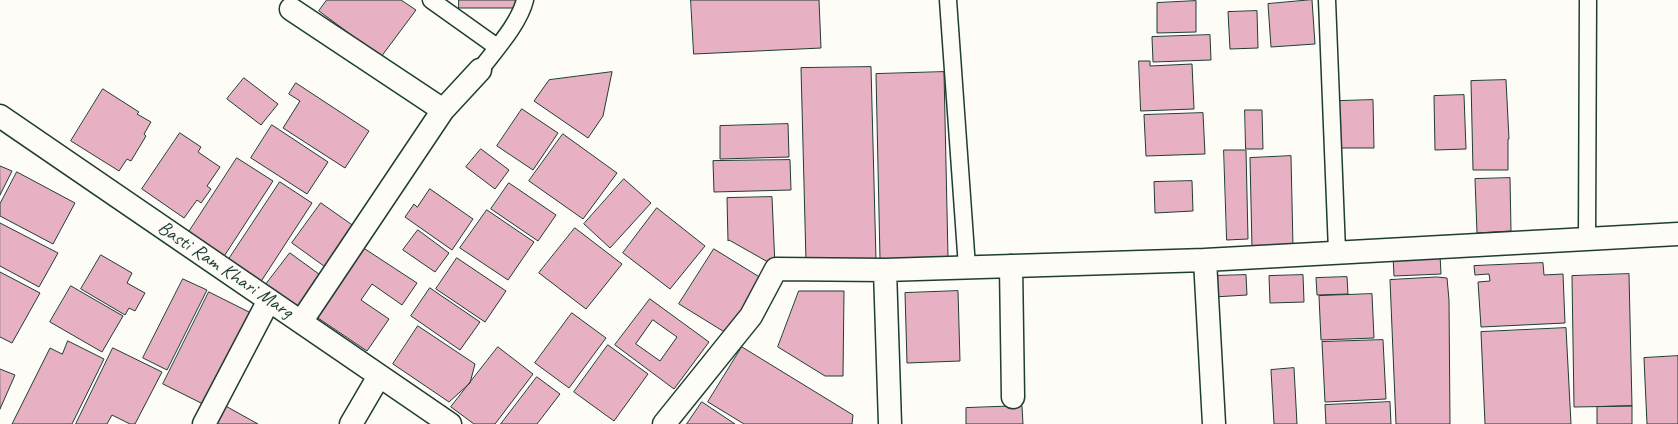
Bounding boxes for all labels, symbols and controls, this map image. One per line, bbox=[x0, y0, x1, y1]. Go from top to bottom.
street label: Basti Ram Khari Marg bbox=[153, 216, 297, 324]

